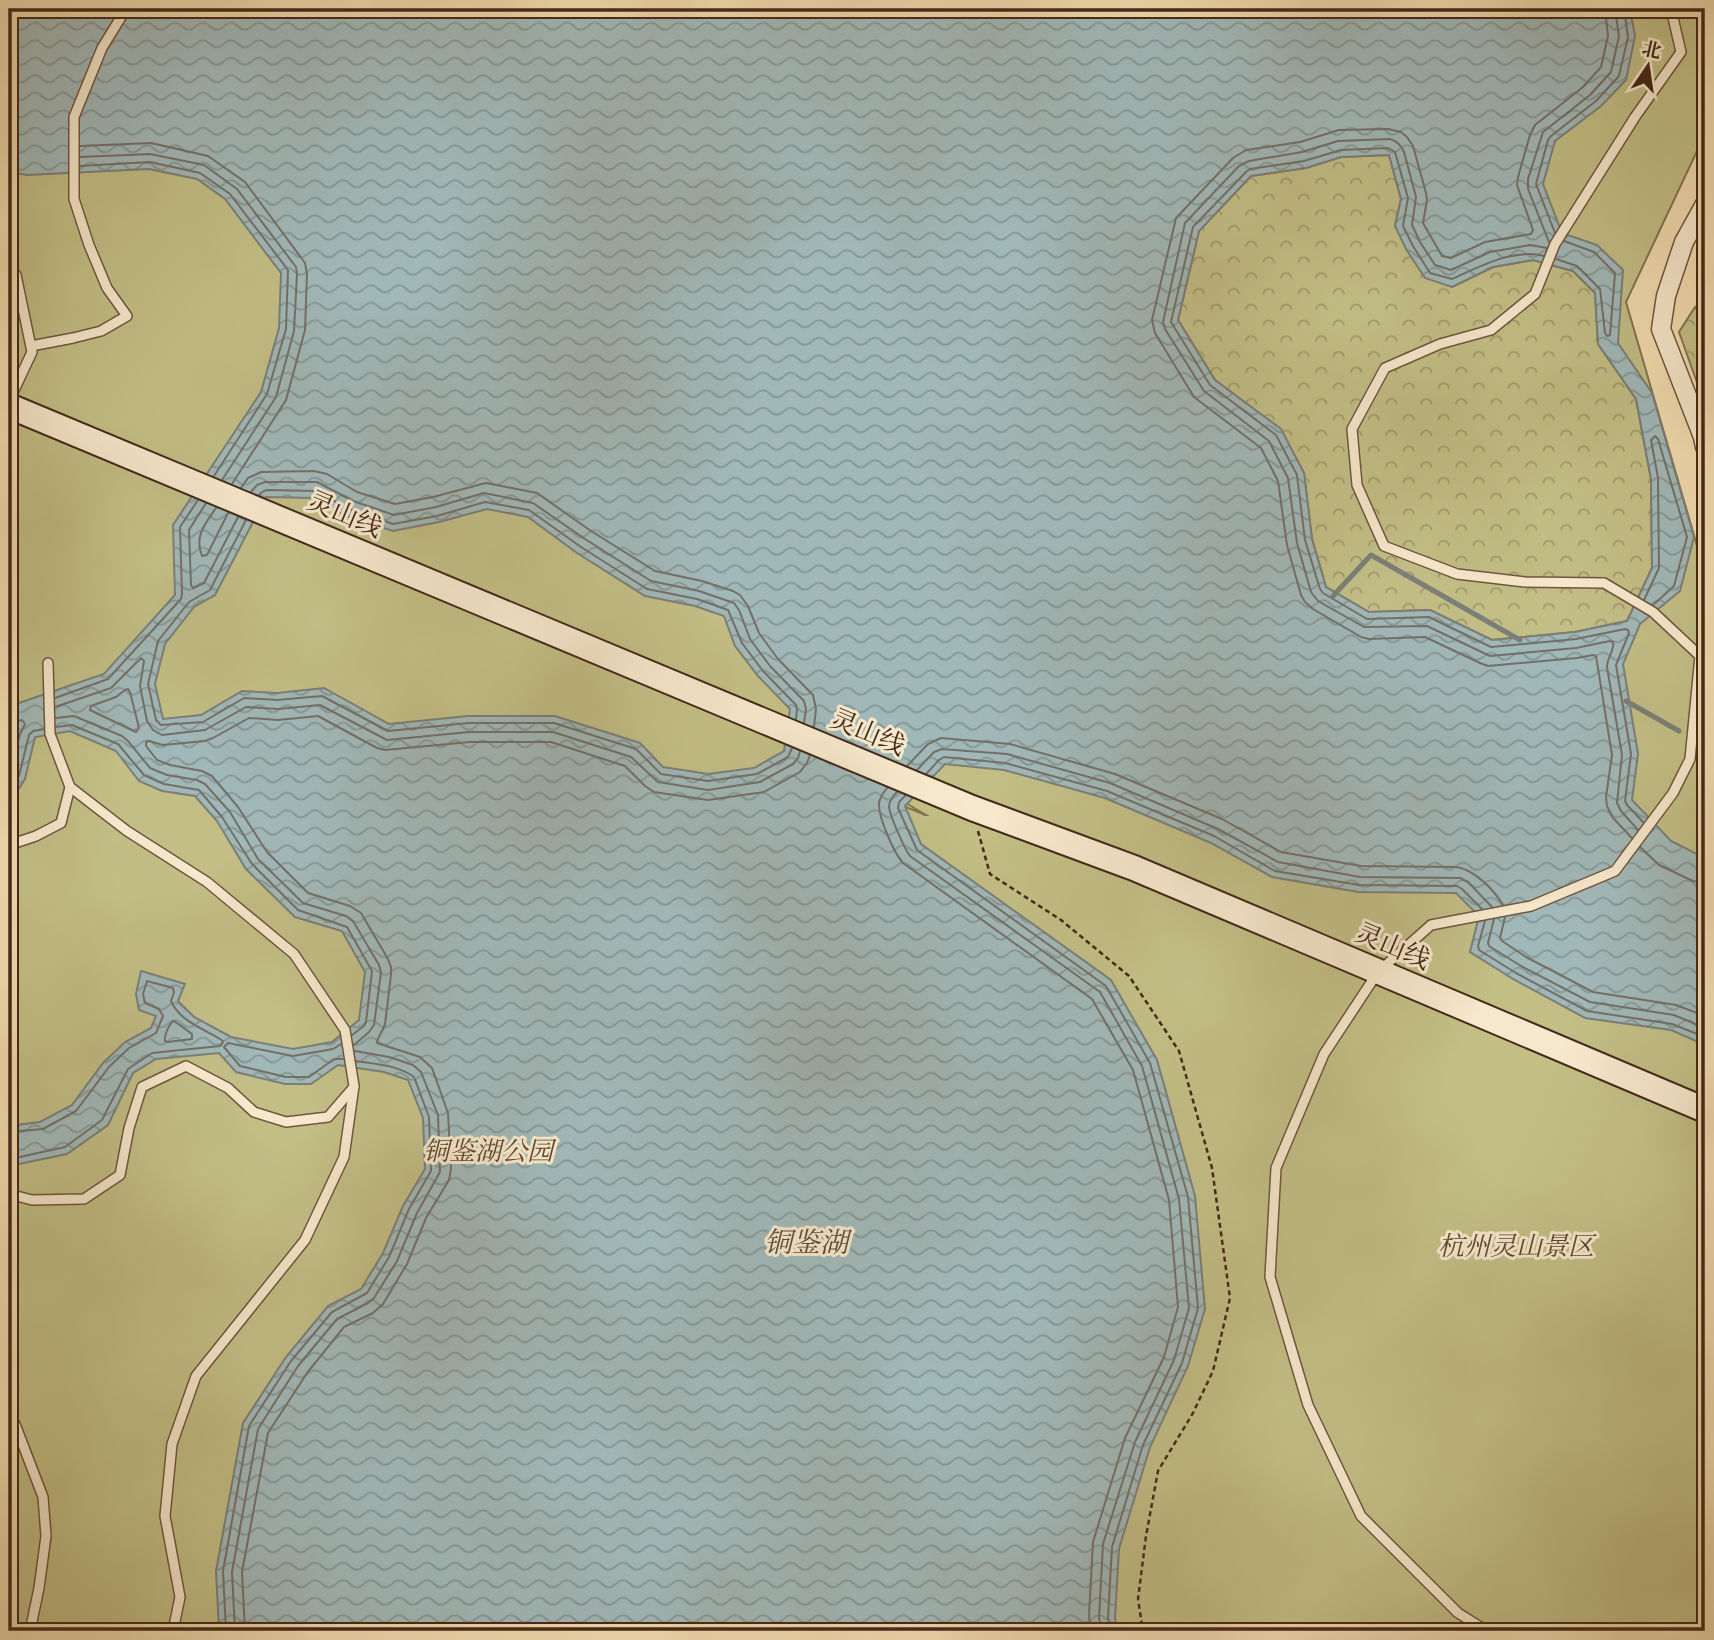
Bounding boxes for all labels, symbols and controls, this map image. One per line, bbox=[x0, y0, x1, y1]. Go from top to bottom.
north arrow bbox=[1612, 32, 1682, 102]
text: 北 bbox=[1640, 38, 1663, 63]
street label: 灵山线 bbox=[303, 485, 387, 544]
street label: 灵山线 bbox=[826, 703, 910, 762]
street label: 灵山线 bbox=[1351, 917, 1435, 976]
park label: 铜鉴湖公园 bbox=[423, 1136, 557, 1167]
water label: 铜鉴湖 bbox=[764, 1226, 853, 1259]
park label: 杭州灵山景区 bbox=[1438, 1231, 1597, 1262]

